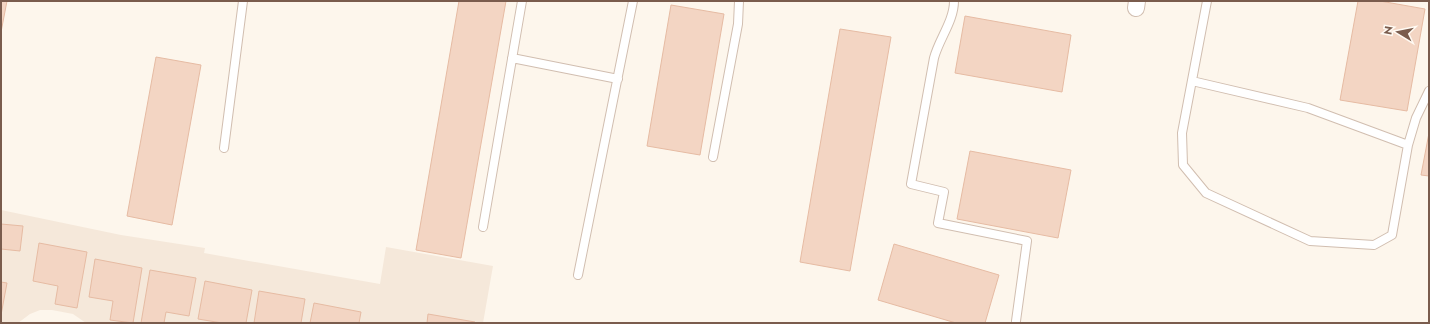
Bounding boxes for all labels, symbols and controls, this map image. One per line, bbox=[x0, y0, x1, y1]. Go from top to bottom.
north arrow bbox=[1378, 12, 1418, 52]
text: N bbox=[1380, 25, 1397, 36]

